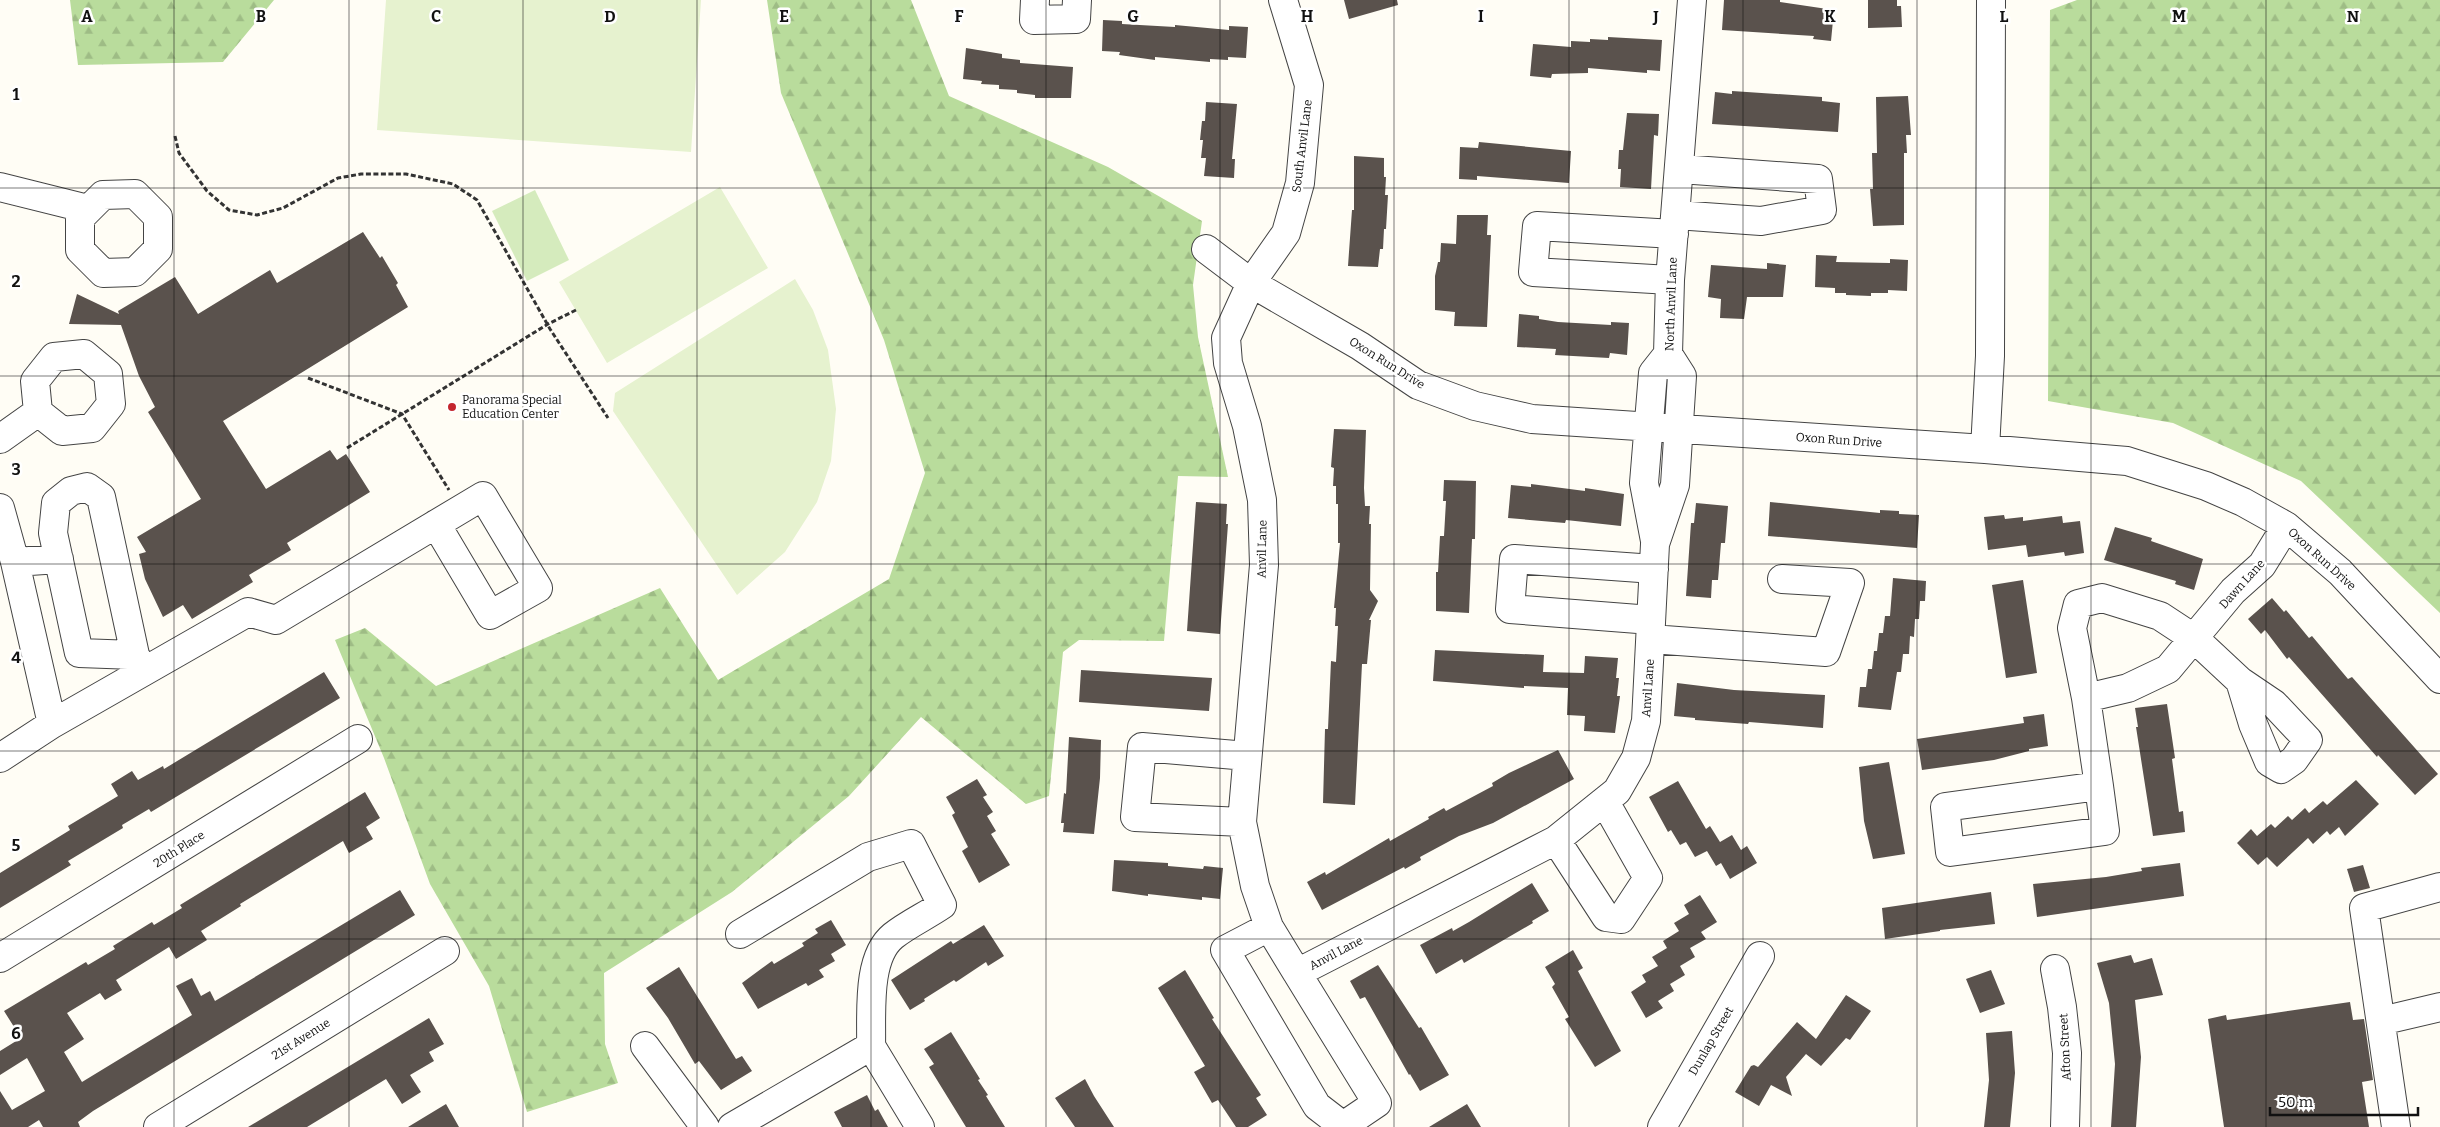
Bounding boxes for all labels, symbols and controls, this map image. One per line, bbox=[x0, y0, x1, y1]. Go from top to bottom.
text: A bbox=[81, 7, 93, 26]
text: B bbox=[256, 7, 266, 26]
text: C bbox=[431, 7, 441, 26]
text: D bbox=[604, 7, 616, 26]
text: E bbox=[779, 7, 789, 26]
text: F bbox=[955, 7, 964, 26]
text: G bbox=[1127, 7, 1139, 26]
text: H bbox=[1301, 7, 1314, 26]
text: I bbox=[1478, 7, 1484, 26]
text: J bbox=[1652, 7, 1659, 26]
text: K bbox=[1824, 7, 1836, 26]
text: L bbox=[2000, 7, 2009, 26]
text: M bbox=[2172, 7, 2186, 26]
text: N bbox=[2347, 7, 2359, 26]
text: 1 bbox=[13, 85, 20, 104]
street label: South Anvil Lane bbox=[1289, 99, 1315, 193]
street label: North Anvil Lane bbox=[1662, 257, 1680, 351]
text: 2 bbox=[11, 272, 21, 291]
street label: Oxon Run Drive bbox=[1347, 334, 1427, 392]
place label: Panorama Special Education Center bbox=[462, 393, 562, 421]
marker: Panorama Special Education Center bbox=[446, 401, 458, 413]
street label: Oxon Run Drive bbox=[1795, 430, 1883, 450]
text: 3 bbox=[11, 460, 21, 479]
street label: Anvil Lane bbox=[1254, 520, 1270, 578]
street label: Oxon Run Drive bbox=[2285, 525, 2359, 593]
street label: Dawn Lane bbox=[2216, 557, 2268, 611]
text: 4 bbox=[11, 648, 21, 667]
street label: Anvil Lane bbox=[1639, 658, 1657, 718]
street label: 20th Place bbox=[151, 828, 207, 870]
text: 5 bbox=[12, 836, 21, 855]
street label: Anvil Lane bbox=[1307, 933, 1365, 973]
street label: Dunlap Street bbox=[1686, 1004, 1737, 1078]
street label: Afton Street bbox=[2056, 1012, 2074, 1081]
street label: 21st Avenue bbox=[269, 1016, 333, 1062]
text: 6 bbox=[11, 1024, 21, 1043]
scale bar bbox=[2270, 1084, 2418, 1116]
text: 50 m bbox=[2278, 1093, 2314, 1111]

